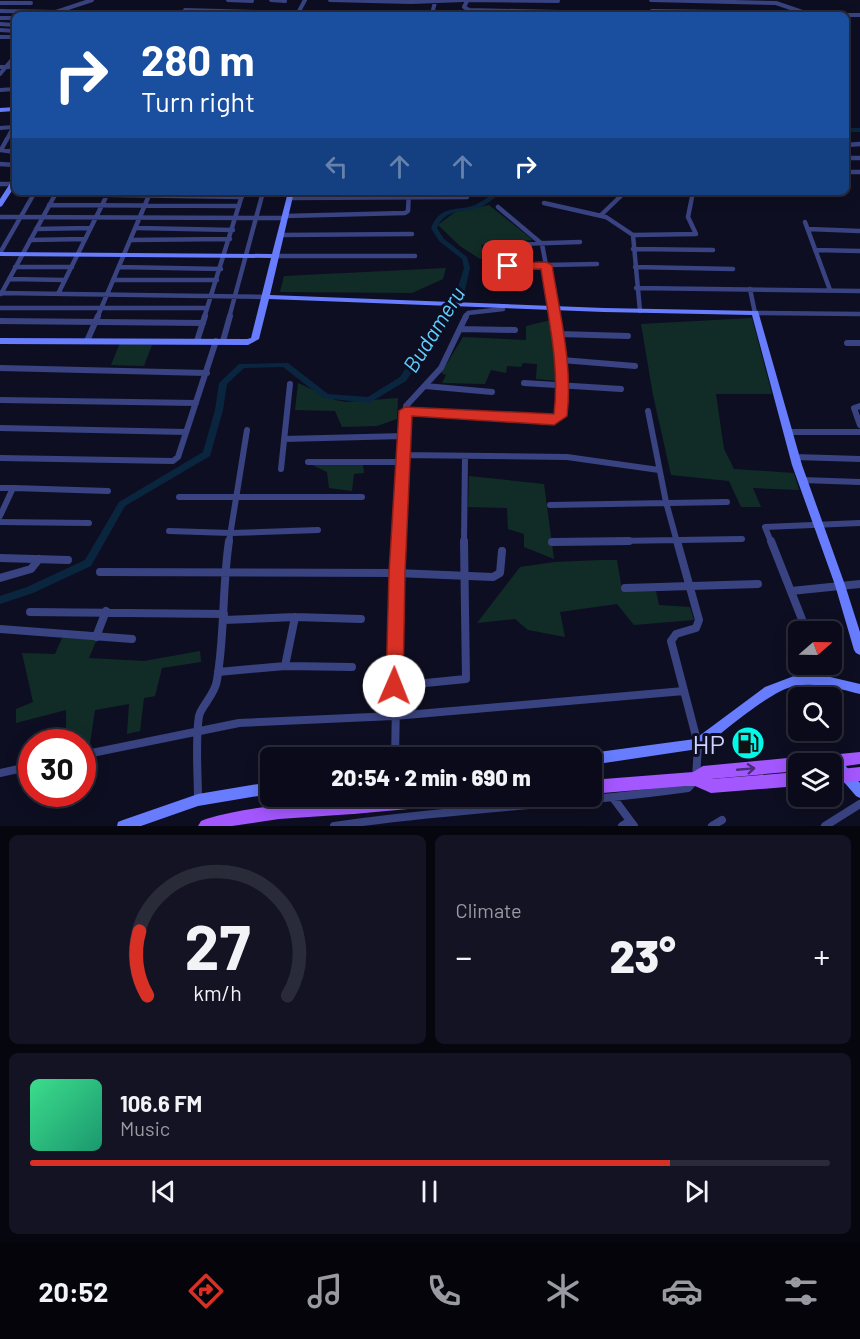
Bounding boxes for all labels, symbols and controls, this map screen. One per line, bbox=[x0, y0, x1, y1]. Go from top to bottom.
text: 280 m bbox=[141, 34, 255, 84]
icon: right bbox=[42, 36, 120, 114]
text: Turn right bbox=[141, 85, 255, 117]
icon: left bbox=[320, 150, 353, 183]
icon: ahead bbox=[383, 150, 416, 183]
icon: ahead bbox=[446, 150, 479, 183]
icon: right bbox=[509, 150, 542, 183]
pin bbox=[482, 240, 533, 291]
icon: arrive bbox=[491, 249, 524, 282]
water label: Budameru bbox=[397, 281, 469, 377]
north arrow bbox=[788, 621, 842, 675]
map controls bbox=[788, 621, 842, 807]
position arrow bbox=[362, 654, 426, 718]
button: search bbox=[788, 687, 842, 741]
fuel station icon: HP bbox=[730, 725, 766, 761]
place label: HP bbox=[693, 728, 725, 759]
speed limit sign: 30 bbox=[18, 729, 96, 807]
button: layers bbox=[788, 753, 842, 807]
one-way arrow bbox=[735, 763, 755, 774]
text: 20:54 · 2 min · 690 m bbox=[331, 764, 531, 790]
text: Climate bbox=[456, 898, 522, 922]
text: 27 bbox=[184, 908, 250, 982]
text: 23° bbox=[610, 928, 676, 982]
text: − bbox=[456, 936, 472, 976]
text: + bbox=[813, 936, 830, 976]
text: km/h bbox=[193, 981, 242, 1006]
text: 106.6 FM bbox=[120, 1090, 202, 1116]
text: Music bbox=[120, 1116, 170, 1140]
icon: previous bbox=[147, 1175, 180, 1208]
icon: pause bbox=[413, 1175, 446, 1208]
icon: next bbox=[680, 1175, 713, 1208]
icon: directions bbox=[185, 1270, 227, 1312]
icon: music bbox=[304, 1270, 346, 1312]
icon: phone bbox=[423, 1270, 465, 1312]
icon: climate bbox=[542, 1270, 584, 1312]
icon: car bbox=[661, 1270, 703, 1312]
icon: filters bbox=[780, 1270, 822, 1312]
text: 20:52 bbox=[38, 1275, 108, 1307]

